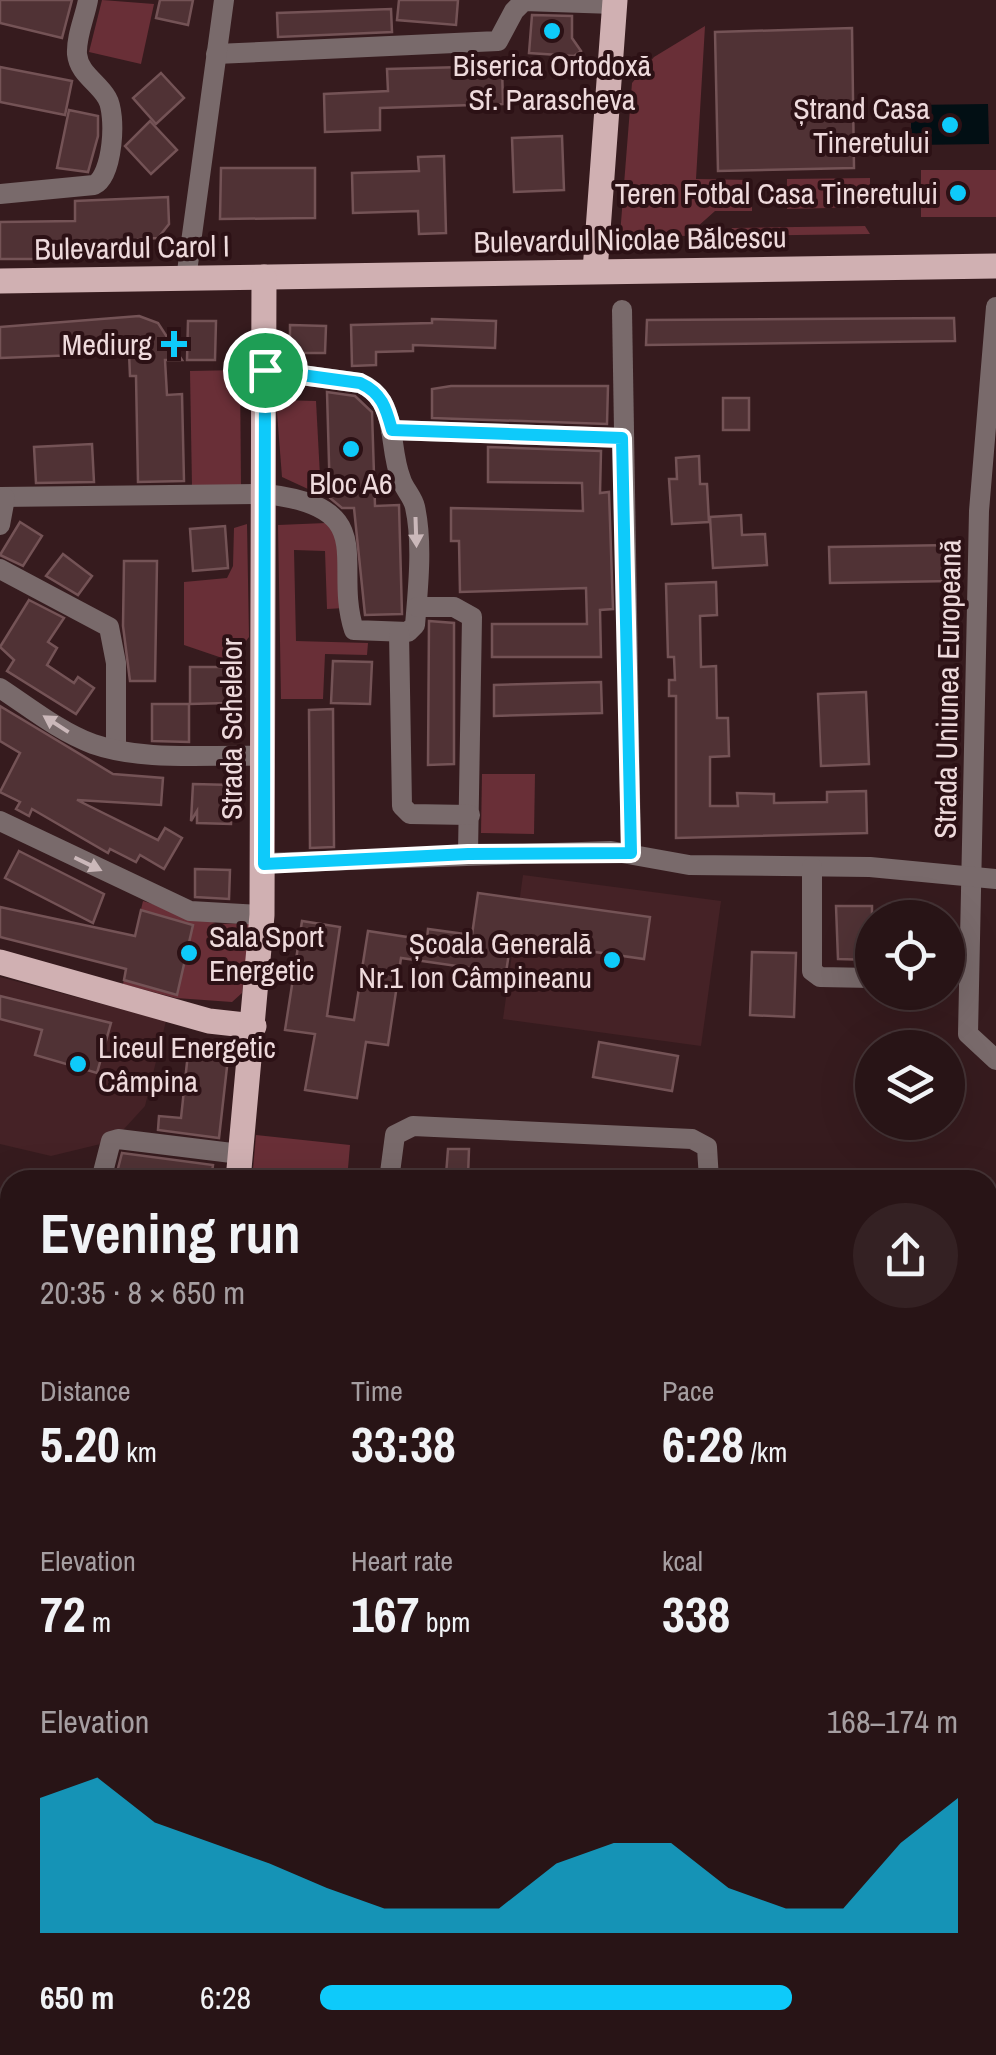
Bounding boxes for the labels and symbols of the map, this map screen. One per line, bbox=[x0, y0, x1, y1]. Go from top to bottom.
marker: Biserica Ortodoxă Sf. Parascheva bbox=[541, 20, 563, 42]
place label: Biserica Ortodoxă Sf. Parascheva bbox=[453, 45, 651, 119]
place label: Ștrand Casa Tineretului bbox=[793, 88, 930, 162]
marker: Ștrand Casa Tineretului bbox=[939, 114, 961, 136]
place label: Teren Fotbal Casa Tineretului bbox=[615, 173, 938, 213]
marker: Teren Fotbal Casa Tineretului bbox=[947, 182, 969, 204]
street label: Bulevardul Nicolae Bălcescu bbox=[473, 216, 787, 262]
street label: Bulevardul Carol I bbox=[34, 225, 230, 269]
place label: Mediurg bbox=[62, 324, 152, 364]
pin bbox=[223, 328, 308, 413]
marker: Mediurg bbox=[161, 331, 187, 357]
marker: Bloc A6 bbox=[340, 438, 362, 460]
place label: Bloc A6 bbox=[309, 463, 393, 503]
one-way arrow bbox=[409, 517, 425, 549]
street label: Strada Uniunea Europeană bbox=[924, 539, 970, 839]
street label: Strada Schelelor bbox=[211, 637, 251, 820]
one-way arrow bbox=[42, 715, 69, 733]
one-way arrow bbox=[73, 855, 102, 872]
place label: Sala Sport Energetic bbox=[209, 916, 324, 990]
place label: Școala Generală Nr.1 Ion Câmpineanu bbox=[358, 923, 592, 997]
marker: Sala Sport Energetic bbox=[178, 942, 200, 964]
marker: Școala Generală Nr.1 Ion Câmpineanu bbox=[601, 949, 623, 971]
place label: Liceul Energetic Câmpina bbox=[98, 1027, 276, 1101]
marker: Liceul Energetic Câmpina bbox=[67, 1053, 89, 1075]

